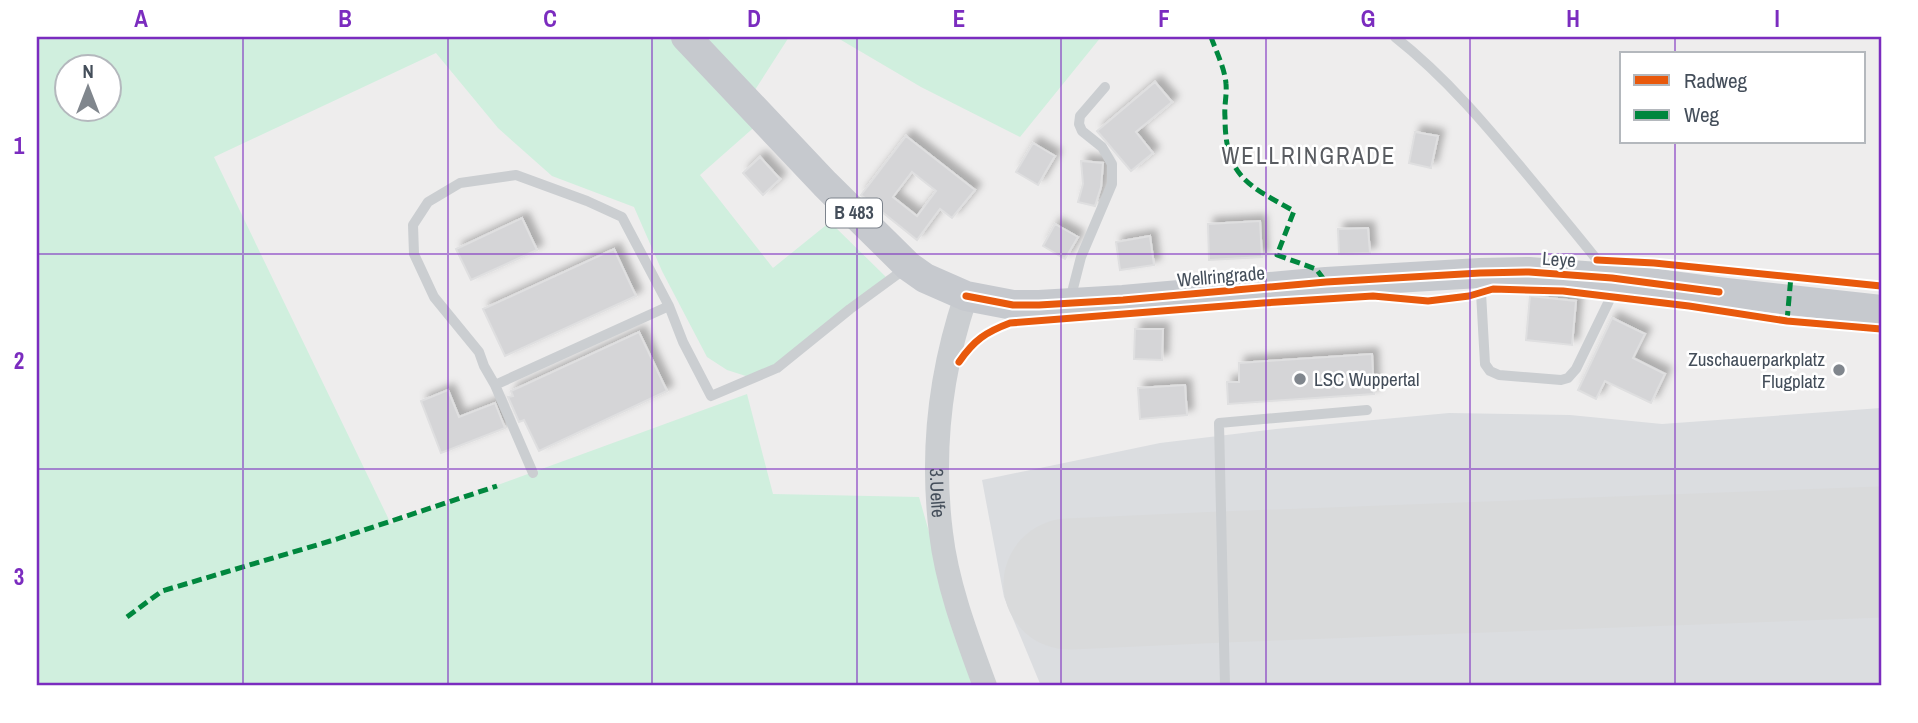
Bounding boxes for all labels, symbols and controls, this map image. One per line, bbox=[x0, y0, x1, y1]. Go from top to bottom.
text: A bbox=[134, 3, 148, 34]
text: B bbox=[338, 3, 352, 34]
text: C bbox=[543, 3, 557, 34]
text: D bbox=[747, 3, 761, 34]
text: E bbox=[953, 3, 965, 34]
text: F bbox=[1158, 3, 1170, 34]
text: G bbox=[1361, 3, 1375, 34]
text: H bbox=[1566, 3, 1580, 34]
text: I bbox=[1774, 3, 1780, 34]
north arrow bbox=[52, 52, 122, 122]
legend bbox=[1620, 52, 1866, 144]
text: N bbox=[82, 58, 94, 84]
text: Radweg bbox=[1684, 66, 1748, 95]
text: Weg bbox=[1684, 100, 1720, 129]
text: 1 bbox=[14, 130, 25, 161]
district label: WELLRINGRADE bbox=[1222, 140, 1396, 171]
road number: B 483 bbox=[826, 198, 882, 228]
street label: Leye bbox=[1541, 245, 1577, 273]
street label: Wellringrade bbox=[1176, 259, 1266, 293]
text: 2 bbox=[14, 345, 24, 376]
place label: Zuschauerparkplatz Flugplatz bbox=[1688, 346, 1825, 394]
marker: Zuschauerparkplatz Flugplatz bbox=[1831, 362, 1847, 378]
place label: LSC Wuppertal bbox=[1314, 366, 1419, 392]
marker: LSC Wuppertal bbox=[1292, 371, 1308, 387]
street label: 3.Uelfe bbox=[924, 468, 952, 519]
text: 3 bbox=[14, 561, 24, 592]

